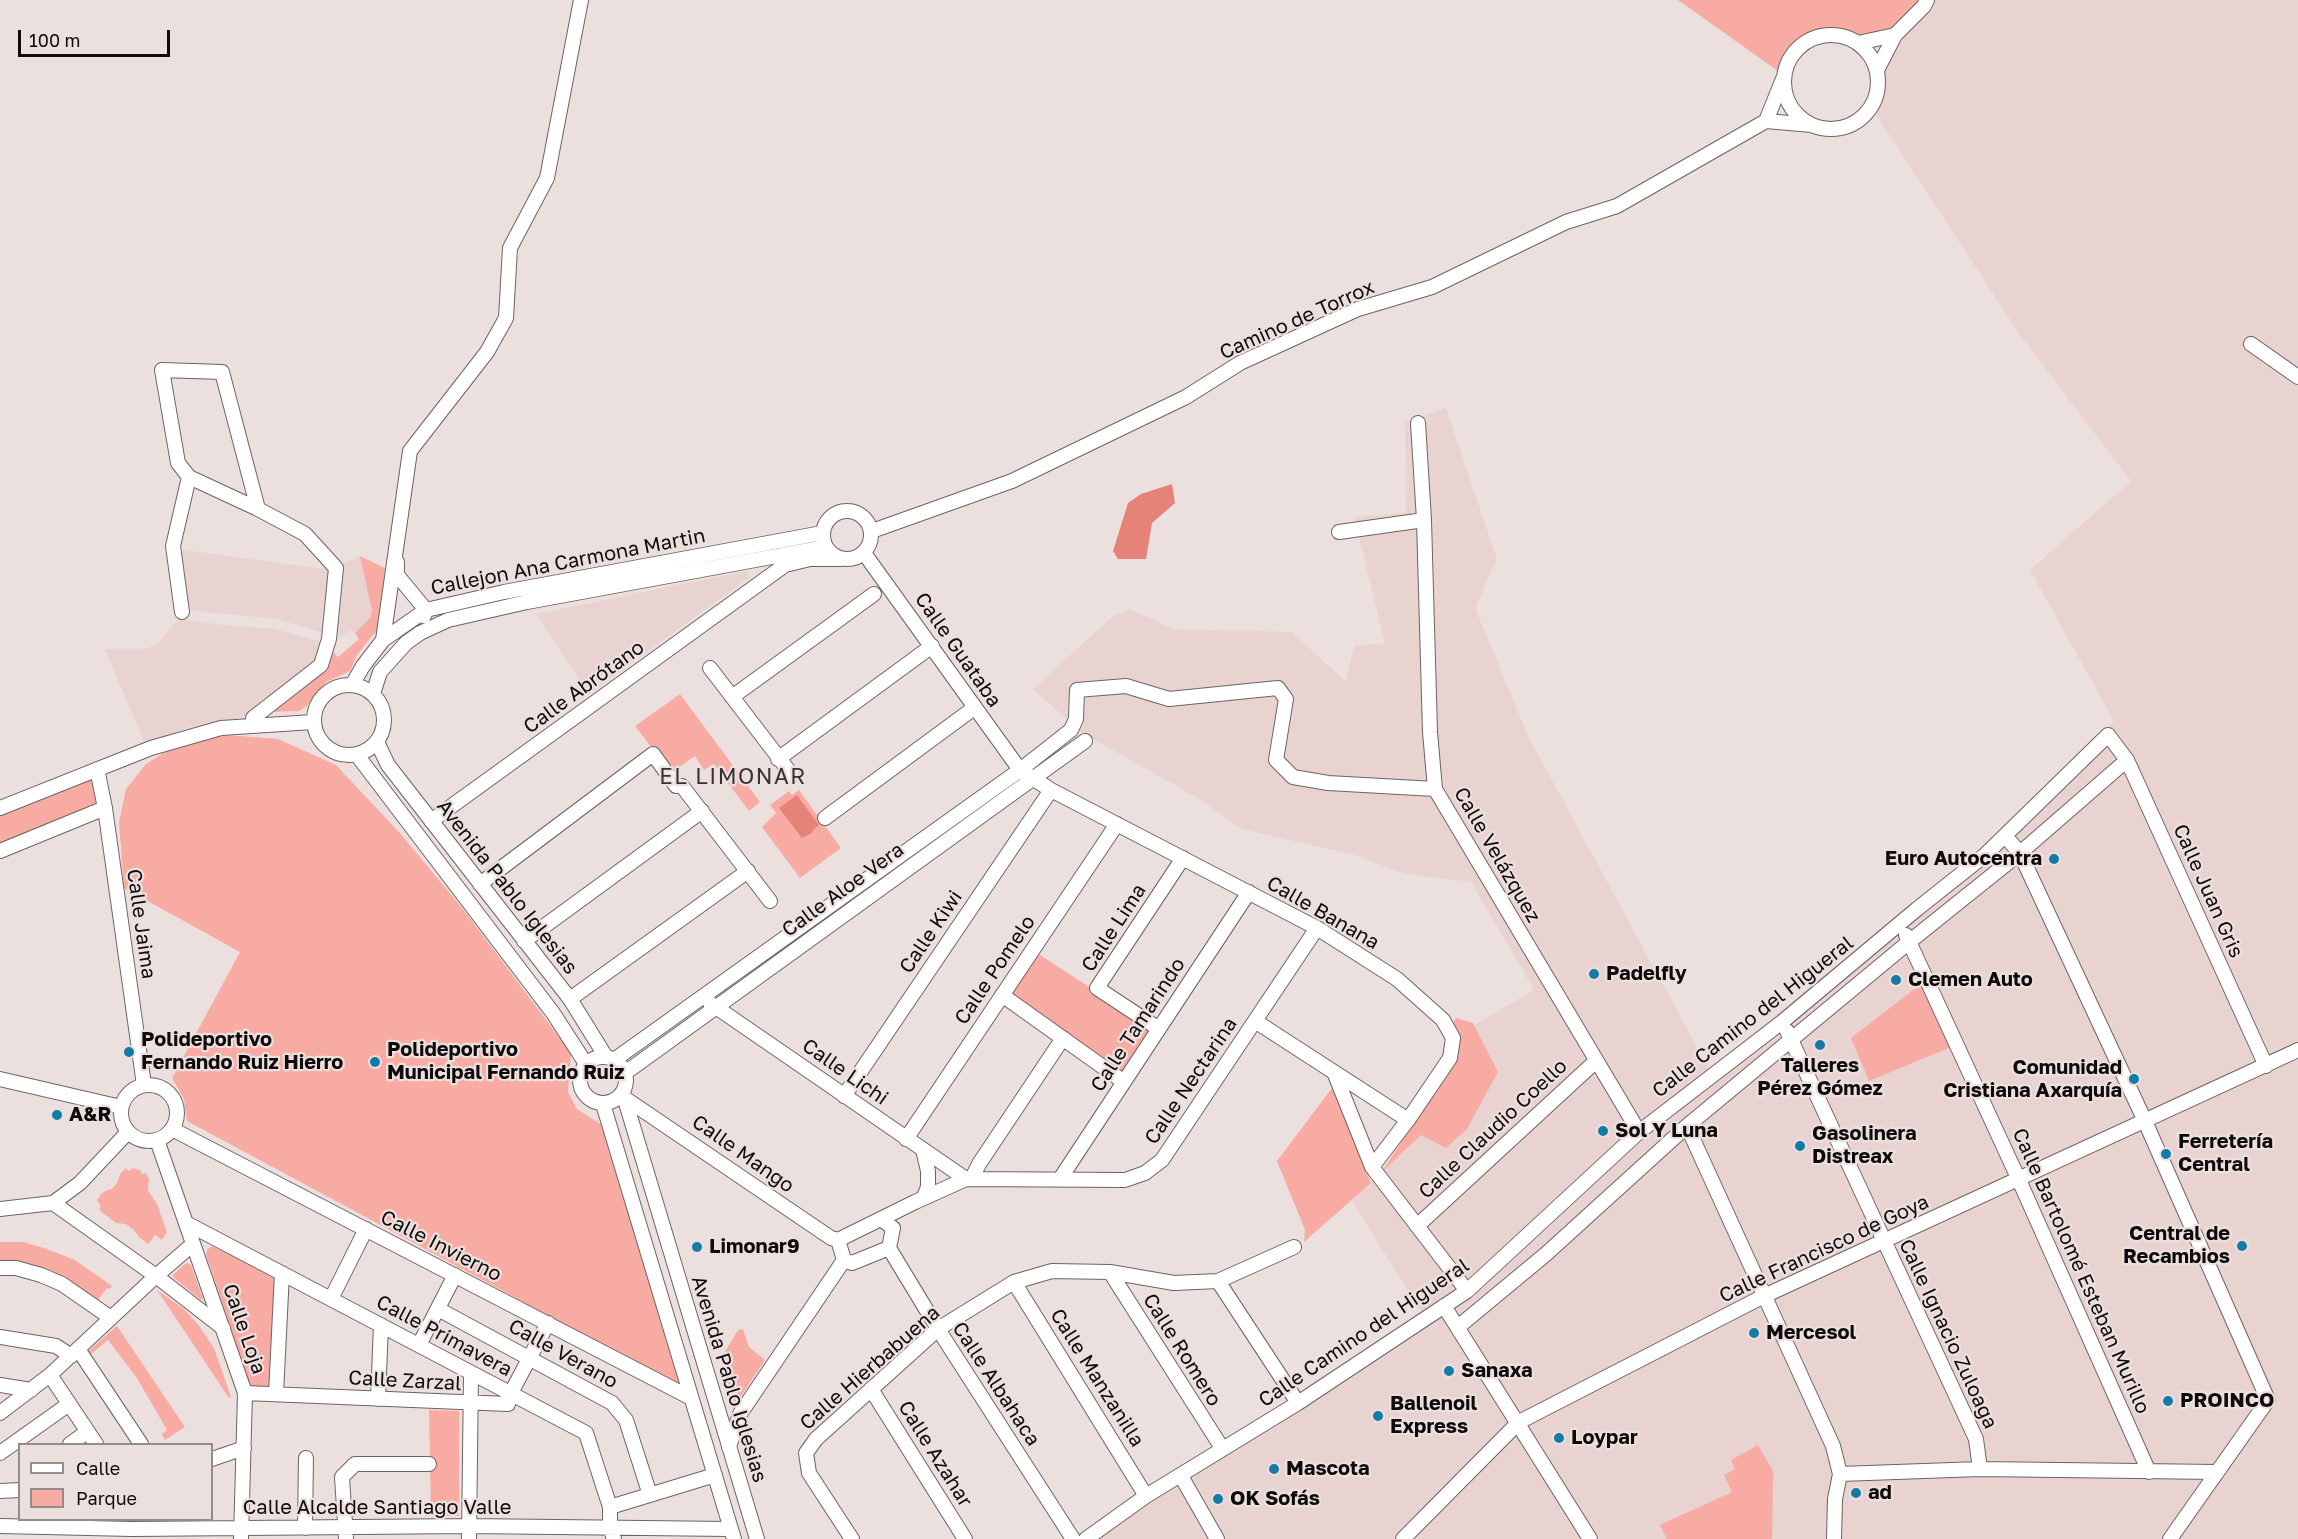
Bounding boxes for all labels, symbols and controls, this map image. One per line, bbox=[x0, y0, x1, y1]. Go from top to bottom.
scale bar bbox=[21, 18, 172, 56]
text: 100 m bbox=[29, 29, 80, 51]
street label: Camino de Torrox bbox=[1216, 275, 1378, 365]
street label: Callejon Ana Carmona Martin bbox=[429, 524, 707, 600]
street label: Calle Guataba bbox=[910, 588, 1006, 712]
street label: Calle Abrótano bbox=[519, 635, 649, 739]
district label: EL LIMONAR bbox=[659, 764, 807, 790]
street label: Calle Velázquez bbox=[1449, 783, 1545, 927]
street label: Avenida Pablo Iglesias bbox=[431, 795, 583, 979]
street label: Calle Juan Gris bbox=[2168, 820, 2248, 962]
street label: Calle Aloe Vera bbox=[777, 838, 909, 942]
place label: Euro Autocentra bbox=[1885, 847, 2042, 871]
marker: Euro Autocentra bbox=[2047, 852, 2061, 866]
street label: Calle Jaima bbox=[121, 867, 161, 981]
street label: Calle Banana bbox=[1262, 871, 1384, 955]
street label: Calle Lima bbox=[1077, 880, 1151, 976]
street label: Calle Kiwi bbox=[895, 886, 967, 978]
street label: Calle Pomelo bbox=[950, 911, 1040, 1029]
street label: Calle Camino del Higueral bbox=[1648, 931, 1858, 1103]
street label: Calle Tamarindo bbox=[1086, 954, 1190, 1096]
place label: Padelfly bbox=[1606, 962, 1687, 986]
marker: Padelfly bbox=[1587, 967, 1601, 981]
place label: Clemen Auto bbox=[1908, 968, 2033, 992]
marker: Clemen Auto bbox=[1889, 973, 1903, 987]
street label: Calle Nectarina bbox=[1140, 1013, 1242, 1149]
place label: Polideportivo Fernando Ruiz Hierro bbox=[141, 1028, 343, 1075]
street label: Calle Lichi bbox=[797, 1034, 893, 1110]
place label: Polideportivo Municipal Fernando Ruiz bbox=[387, 1038, 624, 1085]
marker: Talleres Pérez Gómez bbox=[1813, 1038, 1827, 1052]
marker: Polideportivo Fernando Ruiz Hierro bbox=[122, 1045, 136, 1059]
street label: Calle Claudio Coello bbox=[1414, 1054, 1572, 1204]
place label: Talleres Pérez Gómez bbox=[1757, 1054, 1883, 1101]
marker: Polideportivo Municipal Fernando Ruiz bbox=[368, 1055, 382, 1069]
place label: Comunidad Cristiana Axarquía bbox=[1943, 1056, 2122, 1103]
marker: Comunidad Cristiana Axarquía bbox=[2127, 1072, 2141, 1086]
place label: A&R bbox=[69, 1103, 111, 1127]
marker: A&R bbox=[50, 1108, 64, 1122]
street label: Calle Mango bbox=[687, 1110, 799, 1198]
place label: Sol Y Luna bbox=[1615, 1119, 1718, 1143]
place label: Gasolinera Distreax bbox=[1812, 1122, 1917, 1169]
marker: Sol Y Luna bbox=[1596, 1124, 1610, 1138]
street label: Calle Bartolomé Esteban Murillo bbox=[2007, 1125, 2155, 1417]
place label: Ferretería Central bbox=[2178, 1130, 2273, 1177]
marker: Gasolinera Distreax bbox=[1793, 1139, 1807, 1153]
marker: Ferretería Central bbox=[2159, 1147, 2173, 1161]
street label: Calle Francisco de Goya bbox=[1715, 1190, 1933, 1308]
street label: Calle Invierno bbox=[377, 1205, 505, 1287]
place label: Central de Recambios bbox=[2123, 1222, 2230, 1269]
place label: Limonar9 bbox=[709, 1235, 800, 1259]
street label: Calle Ignacio Zuloaga bbox=[1894, 1235, 2002, 1433]
marker: Central de Recambios bbox=[2235, 1239, 2249, 1253]
marker: Limonar9 bbox=[690, 1240, 704, 1254]
street label: Calle Camino del Higueral bbox=[1254, 1254, 1474, 1412]
street label: Avenida Pablo Iglesias bbox=[686, 1273, 772, 1485]
street label: Calle Loja bbox=[217, 1281, 271, 1377]
street label: Calle Romero bbox=[1138, 1289, 1226, 1411]
street label: Calle Primavera bbox=[372, 1290, 516, 1382]
street label: Calle Hierbabuena bbox=[795, 1301, 945, 1435]
street label: Calle Manzanilla bbox=[1045, 1305, 1149, 1451]
street label: Calle Verano bbox=[504, 1314, 622, 1394]
street label: Calle Albahaca bbox=[947, 1318, 1045, 1450]
place label: Mercesol bbox=[1766, 1321, 1856, 1345]
marker: Mercesol bbox=[1747, 1326, 1761, 1340]
place label: Sanaxa bbox=[1461, 1359, 1533, 1383]
marker: Sanaxa bbox=[1442, 1364, 1456, 1378]
street label: Calle Zarzal bbox=[348, 1366, 462, 1396]
place label: PROINCO bbox=[2180, 1389, 2274, 1413]
place label: Ballenoil Express bbox=[1390, 1392, 1477, 1439]
marker: PROINCO bbox=[2161, 1394, 2175, 1408]
street label: Calle Azahar bbox=[893, 1397, 977, 1511]
marker: Ballenoil Express bbox=[1371, 1409, 1385, 1423]
place label: Loypar bbox=[1571, 1426, 1638, 1450]
marker: Loypar bbox=[1552, 1431, 1566, 1445]
legend bbox=[18, 1443, 213, 1521]
text: Calle bbox=[76, 1457, 120, 1479]
place label: Mascota bbox=[1286, 1457, 1370, 1481]
marker: Mascota bbox=[1267, 1462, 1281, 1476]
place label: ad bbox=[1868, 1481, 1892, 1505]
marker: ad bbox=[1849, 1486, 1863, 1500]
text: Parque bbox=[76, 1487, 137, 1509]
place label: OK Sofás bbox=[1230, 1487, 1320, 1511]
marker: OK Sofás bbox=[1211, 1492, 1225, 1506]
street label: Calle Alcalde Santiago Valle bbox=[243, 1496, 511, 1520]

